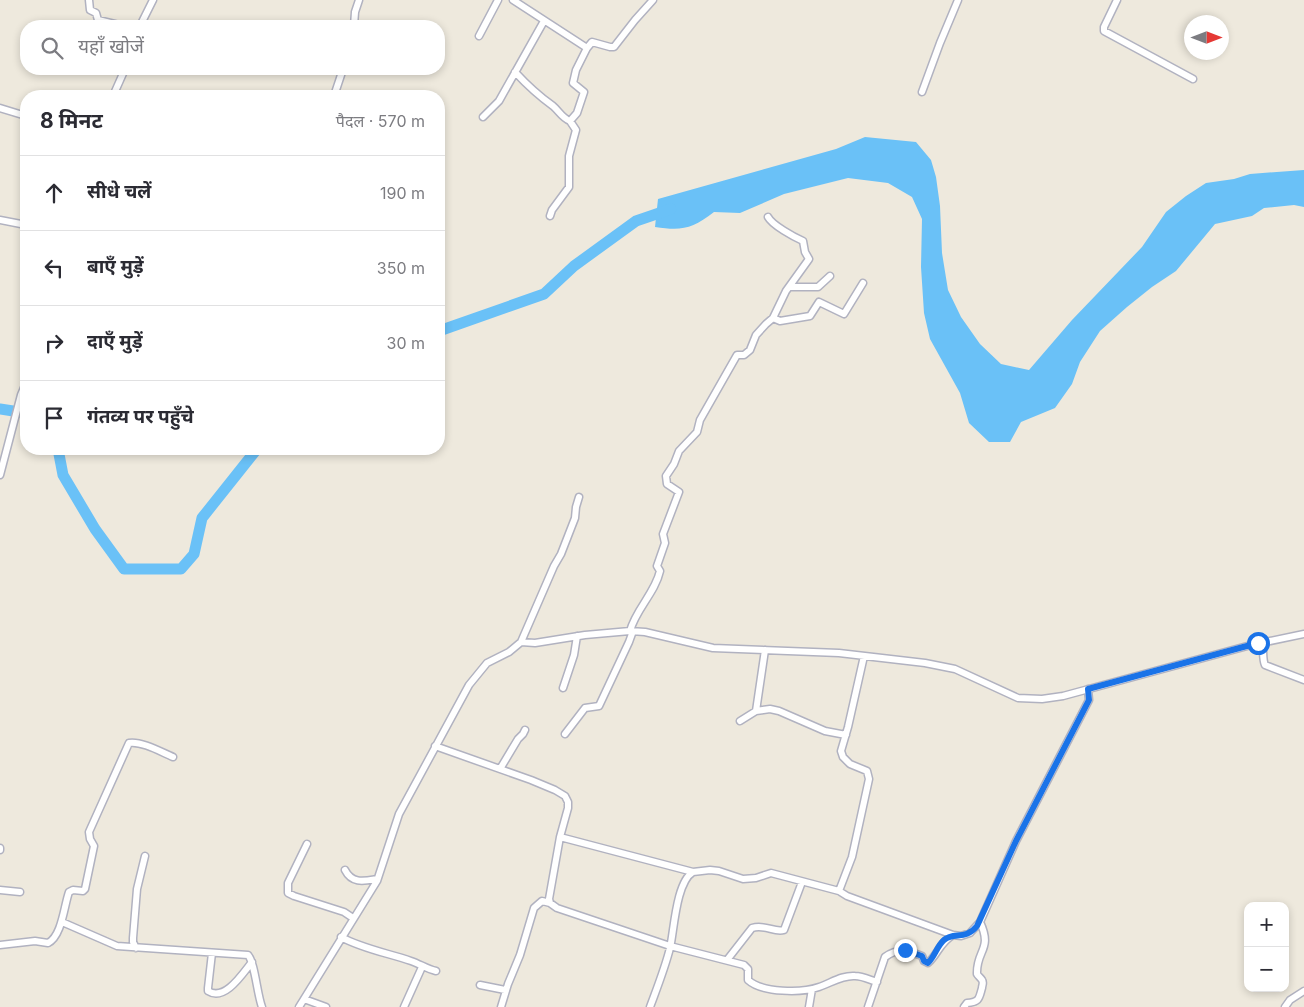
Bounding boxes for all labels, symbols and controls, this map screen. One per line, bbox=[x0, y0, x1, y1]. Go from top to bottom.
north arrow bbox=[1184, 15, 1229, 60]
search box bbox=[20, 20, 445, 75]
icon: search bbox=[38, 34, 66, 62]
text: यहाँ खोजें bbox=[78, 35, 144, 58]
text: 8 मिनट bbox=[40, 108, 103, 133]
text: पैदल · 570 m bbox=[336, 111, 425, 131]
icon: ahead bbox=[40, 179, 68, 207]
text: सीधे चलें bbox=[87, 180, 151, 203]
text: 190 m bbox=[380, 183, 425, 203]
icon: left bbox=[40, 254, 68, 282]
text: बाएँ मुड़ें bbox=[87, 255, 144, 278]
text: 350 m bbox=[377, 258, 425, 278]
icon: right bbox=[40, 329, 68, 357]
text: दाएँ मुड़ें bbox=[87, 330, 143, 353]
text: 30 m bbox=[387, 333, 425, 353]
icon: arrive bbox=[40, 404, 68, 432]
text: गंतव्य पर पहुँचे bbox=[87, 405, 194, 428]
route start bbox=[1247, 632, 1270, 655]
map controls bbox=[1244, 902, 1289, 992]
button: + bbox=[1244, 902, 1289, 947]
route end bbox=[894, 939, 917, 962]
button: − bbox=[1244, 947, 1289, 992]

